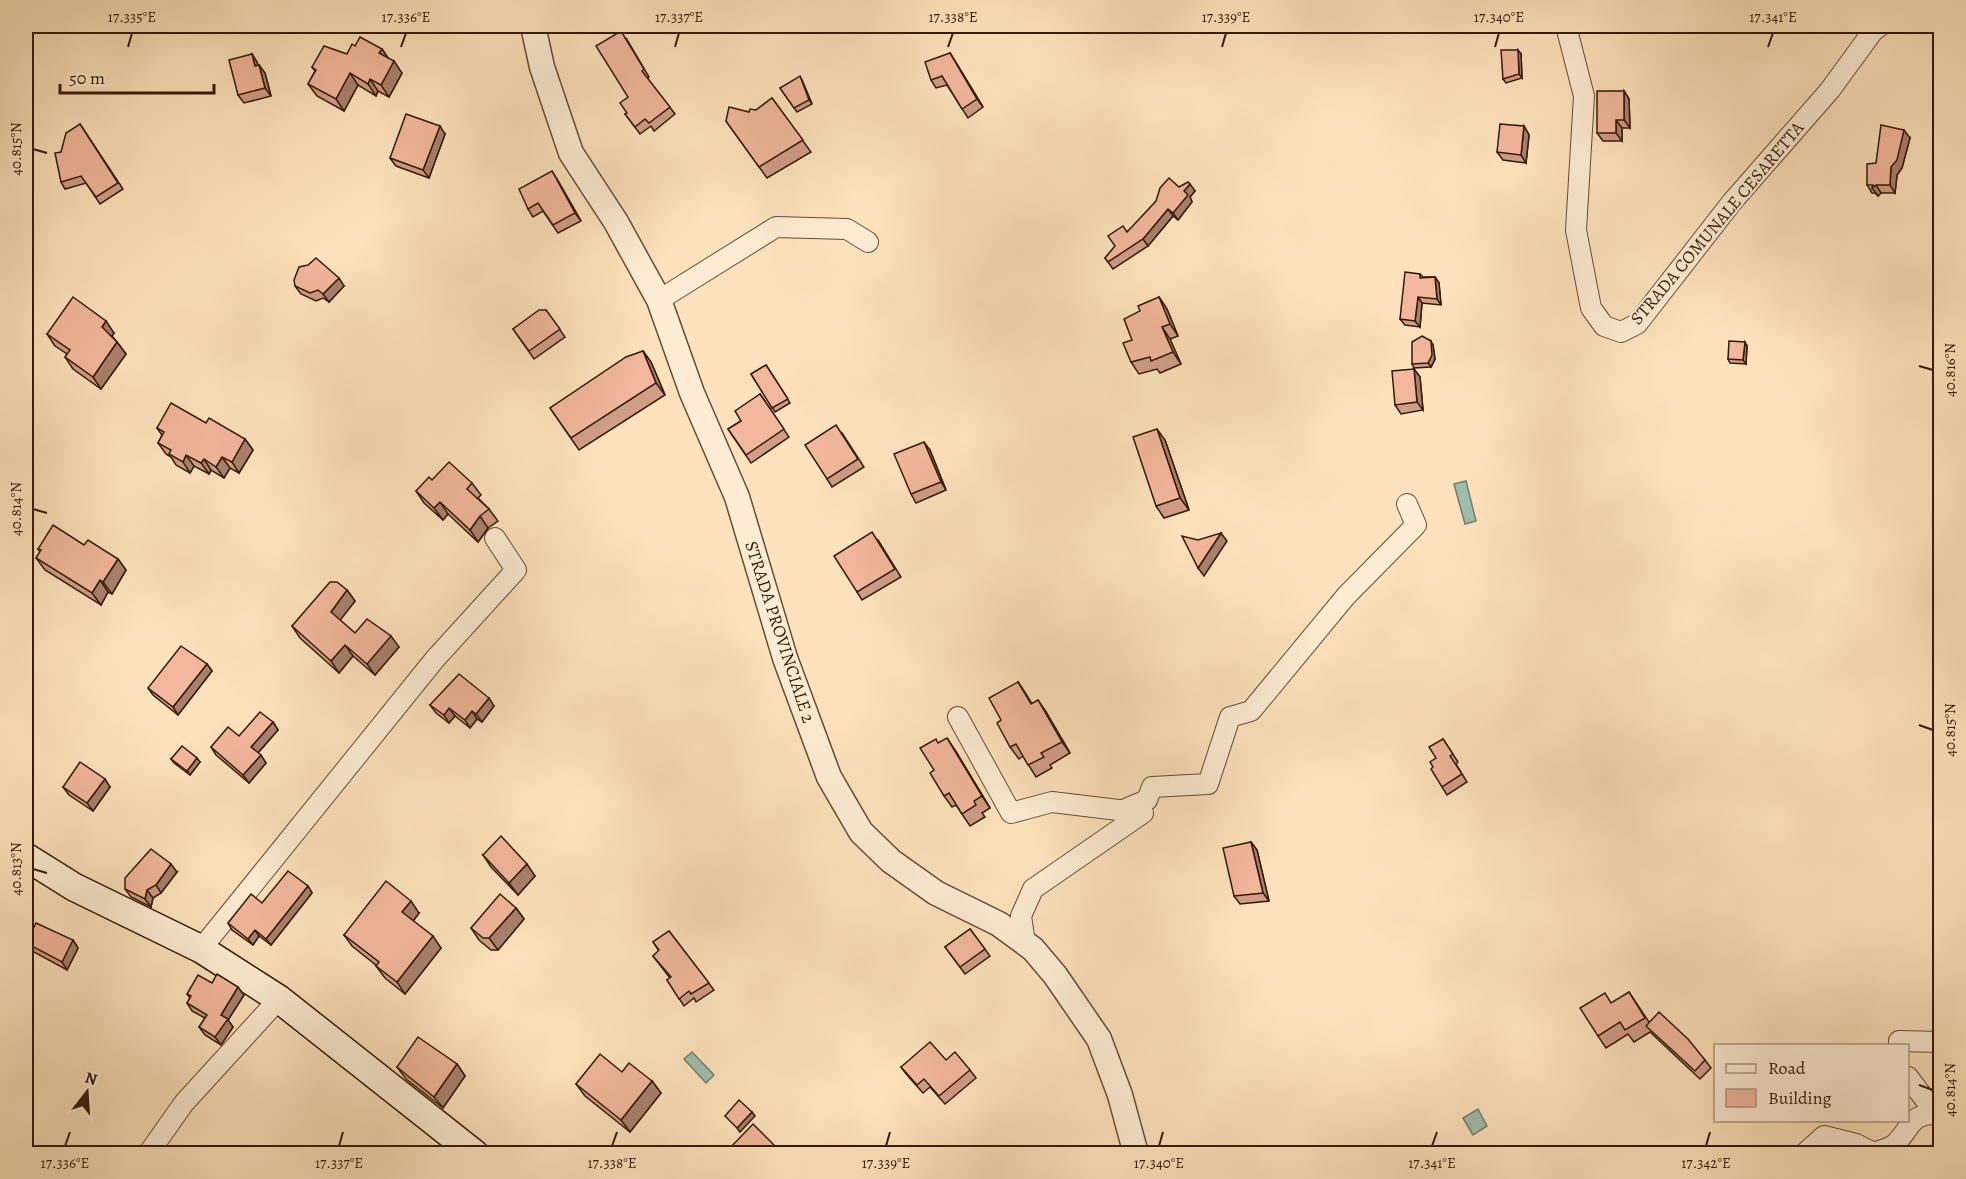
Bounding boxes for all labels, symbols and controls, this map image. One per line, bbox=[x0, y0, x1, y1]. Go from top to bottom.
text: 17.335°E bbox=[108, 7, 156, 27]
text: 17.336°E bbox=[382, 7, 430, 27]
text: 17.337°E bbox=[655, 7, 703, 27]
text: 17.338°E bbox=[928, 7, 978, 27]
text: 17.339°E bbox=[1202, 7, 1250, 27]
text: 17.340°E bbox=[1474, 7, 1524, 27]
text: 17.341°E bbox=[1749, 7, 1797, 27]
scale bar bbox=[60, 57, 214, 95]
text: 50 m bbox=[69, 66, 105, 90]
street label: STRADA COMUNALE CESARETTA bbox=[1625, 116, 1809, 330]
text: 40.815°N bbox=[6, 122, 26, 176]
text: 40.816°N bbox=[1940, 343, 1960, 397]
text: 40.814°N bbox=[6, 482, 26, 536]
street label: STRADA PROVINCIALE 2 bbox=[739, 538, 821, 727]
text: 40.815°N bbox=[1940, 703, 1960, 757]
text: 40.813°N bbox=[6, 842, 26, 896]
legend bbox=[1714, 1044, 1909, 1122]
text: Road bbox=[1768, 1056, 1806, 1080]
north arrow bbox=[57, 1062, 117, 1122]
text: 40.814°N bbox=[1940, 1063, 1960, 1117]
text: N bbox=[82, 1066, 100, 1091]
text: Building bbox=[1768, 1086, 1832, 1110]
text: 17.336°E bbox=[41, 1153, 89, 1173]
text: 17.337°E bbox=[315, 1153, 363, 1173]
text: 17.338°E bbox=[587, 1153, 637, 1173]
text: 17.339°E bbox=[862, 1153, 910, 1173]
text: 17.340°E bbox=[1134, 1153, 1184, 1173]
text: 17.341°E bbox=[1408, 1153, 1456, 1173]
text: 17.342°E bbox=[1681, 1153, 1731, 1173]

